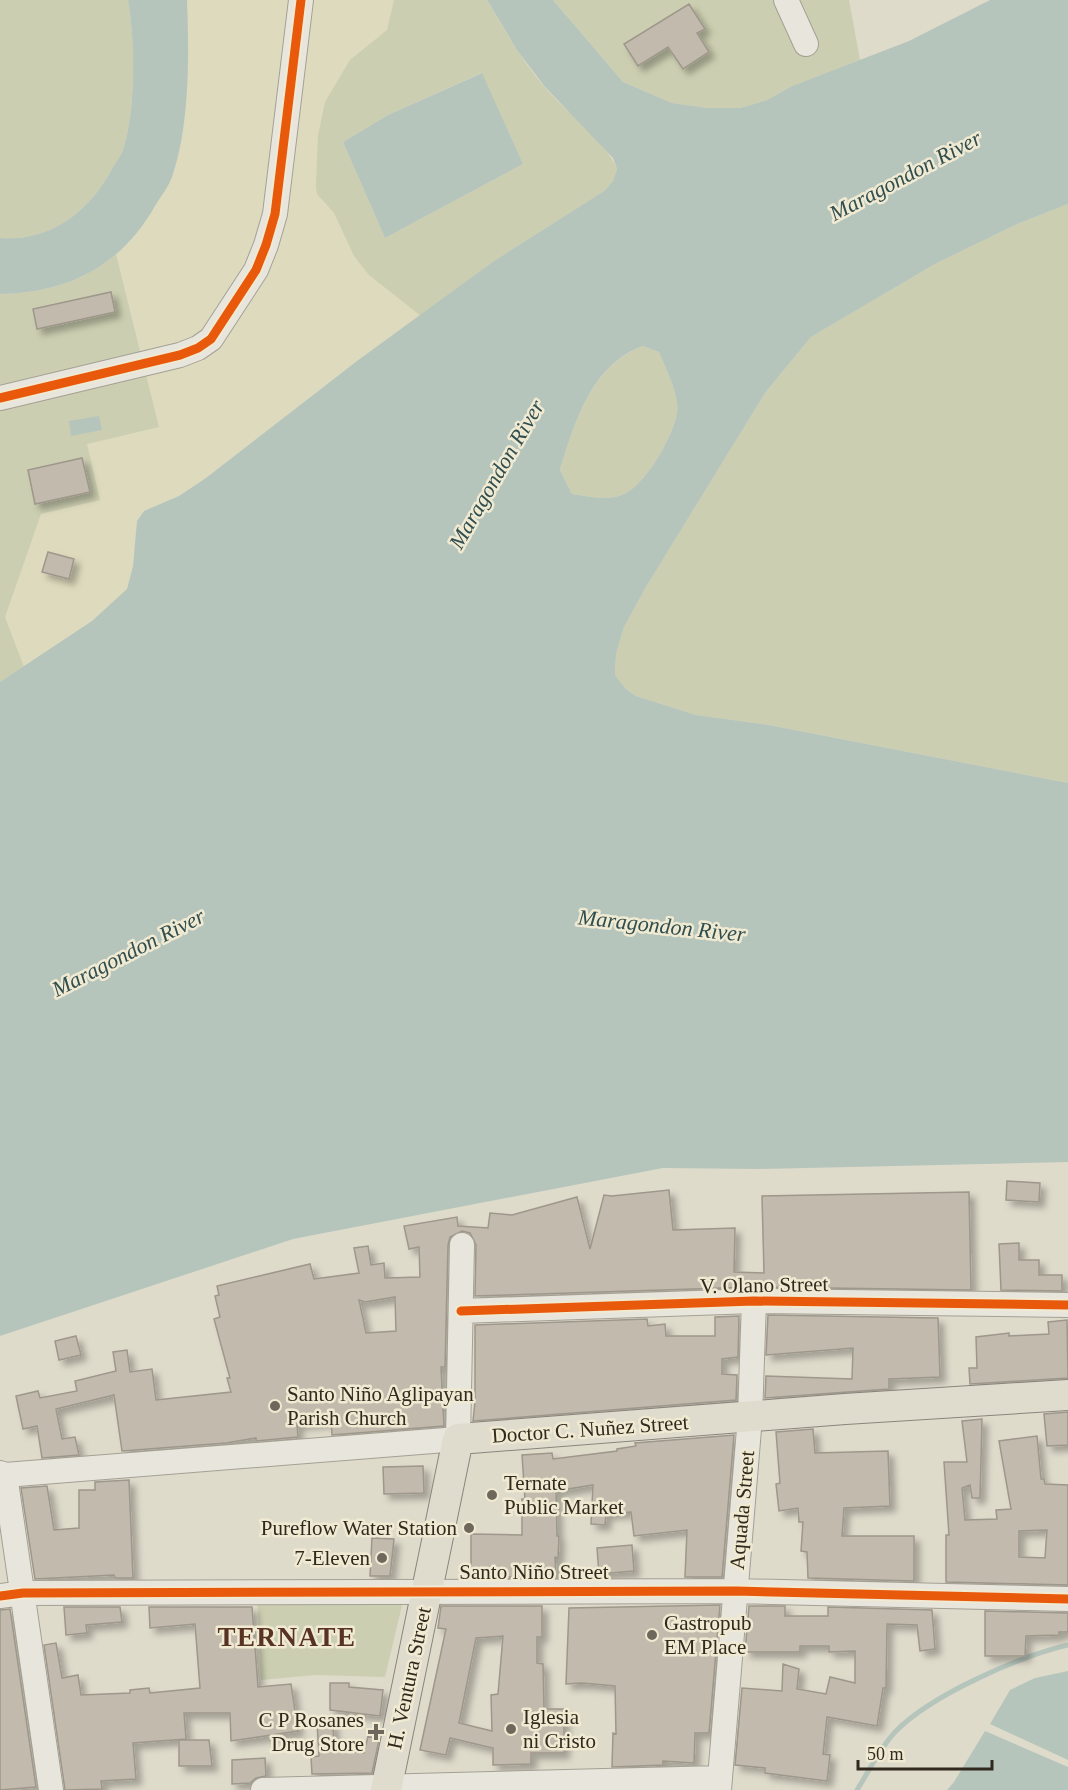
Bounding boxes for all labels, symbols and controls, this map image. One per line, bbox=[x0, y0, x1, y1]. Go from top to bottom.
water label: Maragondon River bbox=[824, 125, 986, 226]
water label: Maragondon River bbox=[443, 395, 549, 554]
water label: Maragondon River bbox=[47, 903, 209, 1002]
water label: Maragondon River bbox=[576, 904, 747, 947]
street label: V. Olano Street bbox=[700, 1272, 829, 1298]
place label: Santo Niño Aglipayan Parish Church bbox=[287, 1382, 474, 1430]
marker: Santo Niño Aglipayan Parish Church bbox=[268, 1399, 282, 1413]
street label: Doctor C. Nuñez Street bbox=[491, 1410, 689, 1448]
street label: Aquada Street bbox=[725, 1449, 759, 1571]
place label: Ternate Public Market bbox=[504, 1471, 624, 1519]
marker: Ternate Public Market bbox=[485, 1488, 499, 1502]
place label: Pureflow Water Station bbox=[261, 1516, 458, 1540]
marker: Pureflow Water Station bbox=[462, 1521, 476, 1535]
place label: 7-Eleven bbox=[294, 1546, 371, 1570]
marker: 7-Eleven bbox=[375, 1551, 389, 1565]
street label: Santo Niño Street bbox=[459, 1560, 609, 1584]
street label: H. Ventura Street bbox=[382, 1605, 436, 1751]
place label: Gastropub EM Place bbox=[664, 1611, 752, 1659]
district label: TERNATE bbox=[217, 1622, 357, 1652]
marker: Gastropub EM Place bbox=[645, 1628, 659, 1642]
place label: Iglesia ni Cristo bbox=[523, 1705, 596, 1753]
place label: C P Rosanes Drug Store bbox=[259, 1708, 364, 1756]
marker: Iglesia ni Cristo bbox=[504, 1722, 518, 1736]
marker: C P Rosanes Drug Store bbox=[369, 1725, 383, 1739]
scale bar bbox=[858, 1733, 992, 1771]
text: 50 m bbox=[867, 1744, 904, 1764]

